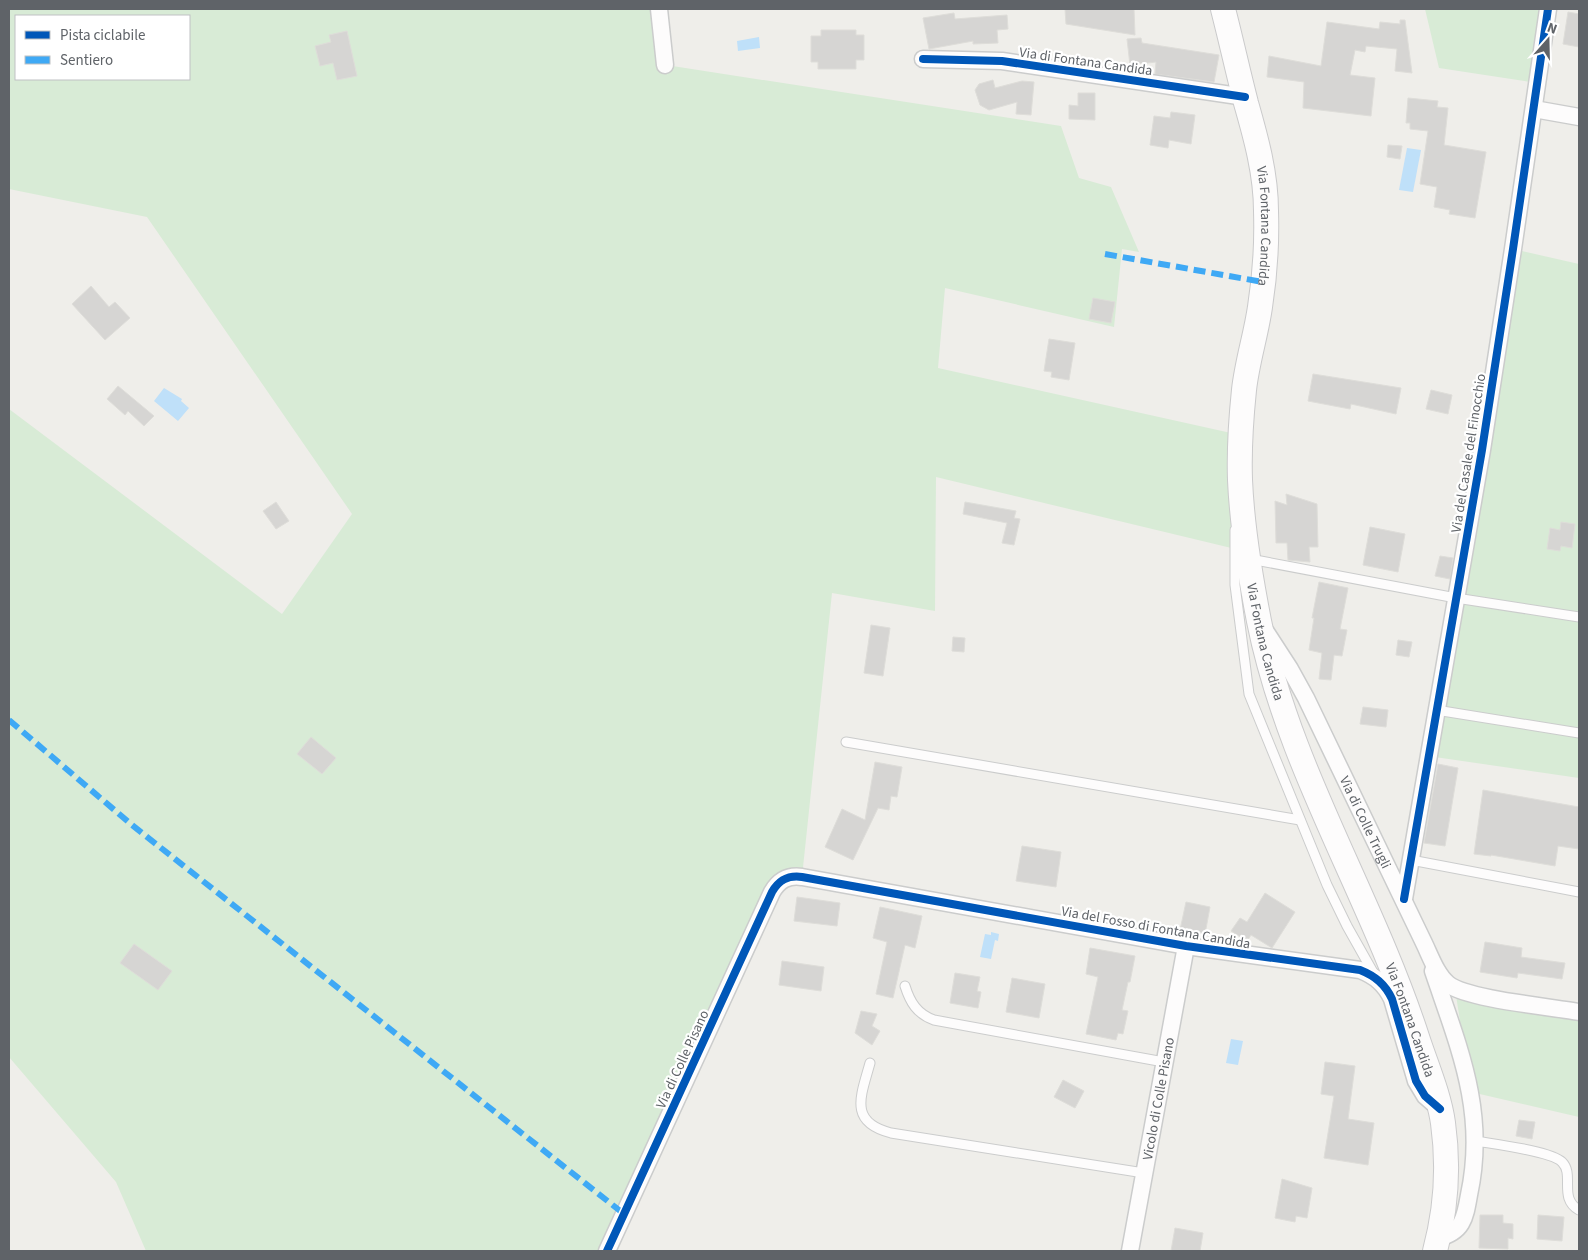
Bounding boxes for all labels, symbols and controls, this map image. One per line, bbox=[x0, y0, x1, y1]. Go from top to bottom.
legend bbox=[15, 15, 190, 80]
north arrow bbox=[1523, 15, 1573, 65]
text: N bbox=[1544, 18, 1560, 40]
text: Pista ciclabile bbox=[60, 25, 145, 46]
street label: Via di Fontana Candida bbox=[1018, 43, 1154, 81]
text: Sentiero bbox=[60, 50, 113, 71]
street label: Via Fontana Candida bbox=[1251, 165, 1275, 287]
street label: Via del Casale del Finocchio bbox=[1447, 372, 1491, 534]
street label: Via Fontana Candida bbox=[1241, 582, 1289, 703]
street label: Via di Colle Trugli bbox=[1334, 773, 1396, 872]
street label: Via del Fosso di Fontana Candida bbox=[1060, 901, 1252, 954]
street label: Via Fontana Candida bbox=[1380, 960, 1439, 1080]
street label: Via di Colle Pisano bbox=[651, 1007, 714, 1112]
street label: Vicolo di Colle Pisano bbox=[1138, 1036, 1180, 1162]

